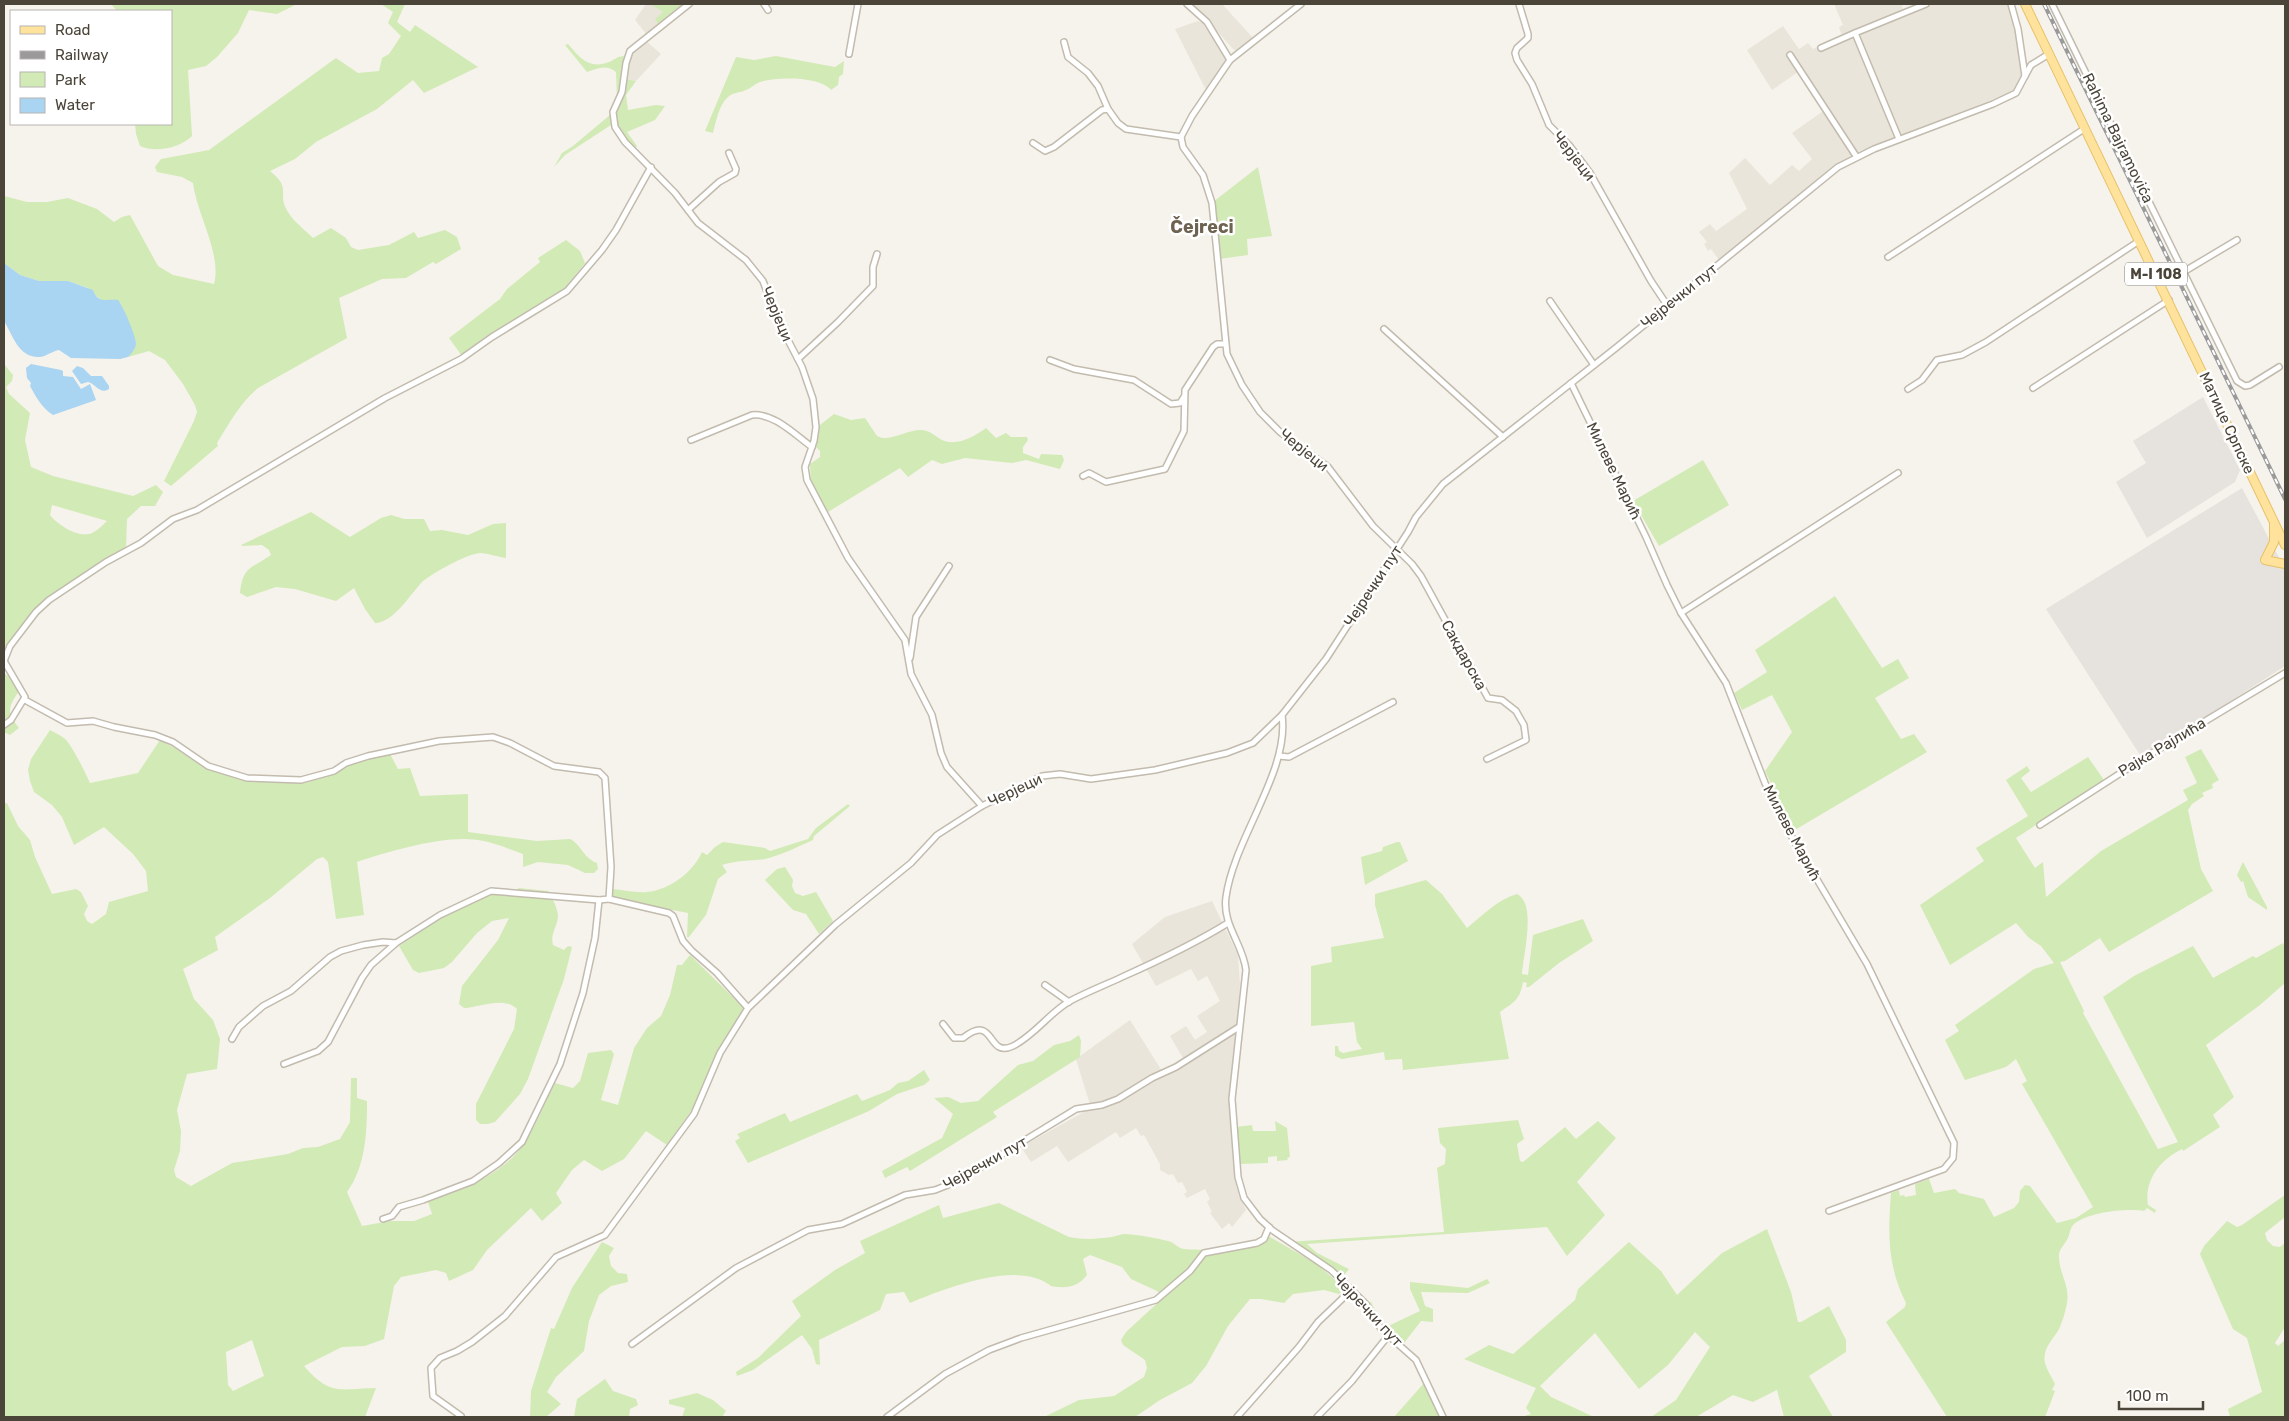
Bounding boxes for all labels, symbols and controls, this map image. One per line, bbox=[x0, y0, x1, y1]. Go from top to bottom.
legend bbox=[10, 10, 172, 125]
text: Road bbox=[55, 21, 91, 39]
text: Railway bbox=[55, 46, 109, 64]
street label: Rahima Bajramovića bbox=[2079, 70, 2157, 206]
text: Park bbox=[55, 71, 86, 89]
text: Water bbox=[55, 96, 95, 114]
street label: Черјеци bbox=[1549, 128, 1599, 184]
district label: Čejreci bbox=[1170, 216, 1234, 238]
street label: Чејречки пут bbox=[1637, 259, 1721, 332]
road number: M-I 108 bbox=[2125, 262, 2187, 286]
street label: Черјеци bbox=[757, 284, 797, 344]
street label: Матице Српске bbox=[2195, 369, 2259, 477]
street label: Милеве Мaрић bbox=[1583, 419, 1645, 523]
street label: Черјеци bbox=[1276, 425, 1332, 475]
street label: Чејречки пут bbox=[1340, 542, 1406, 630]
street label: Сакдарска bbox=[1437, 617, 1491, 693]
street label: Рајка Рајлића bbox=[2115, 714, 2209, 780]
street label: Черјеци bbox=[985, 770, 1045, 810]
street label: Милеве Мaрић bbox=[1759, 782, 1825, 884]
street label: Чејречки пут bbox=[940, 1132, 1030, 1193]
street label: Чејречки пут bbox=[1330, 1270, 1407, 1350]
scale bar bbox=[2119, 1378, 2203, 1410]
text: 100 m bbox=[2126, 1387, 2168, 1405]

